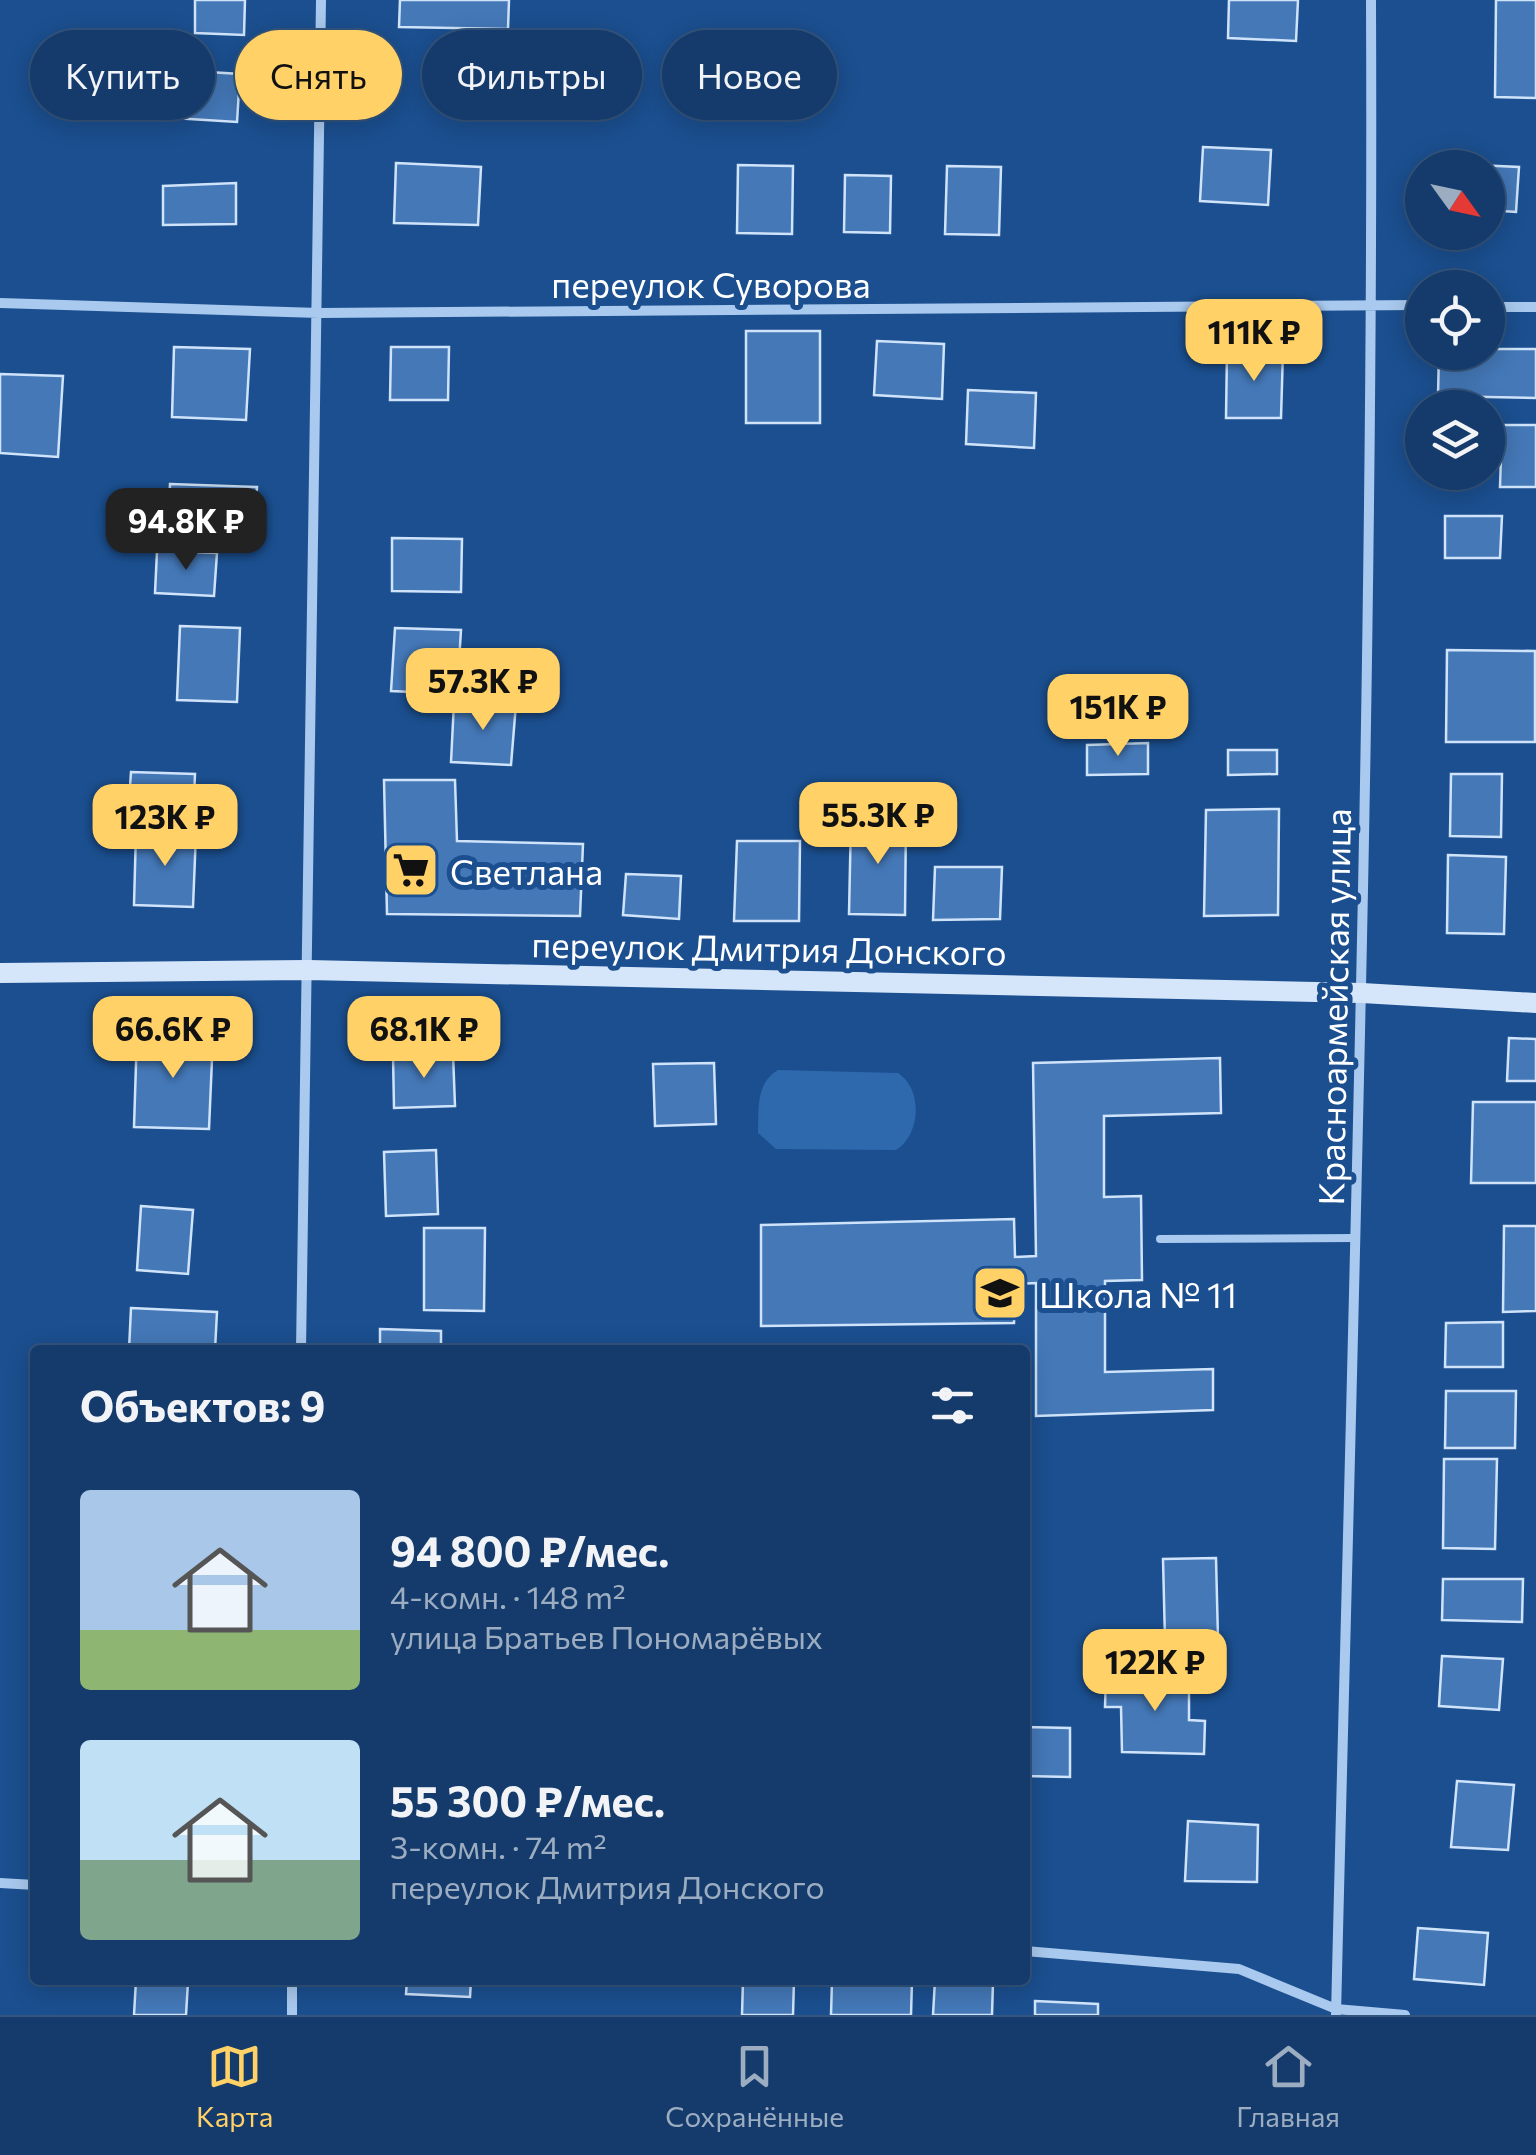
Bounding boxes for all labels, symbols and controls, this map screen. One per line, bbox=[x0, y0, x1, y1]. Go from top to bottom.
chip: Купить bbox=[30, 30, 215, 120]
chip: Снять bbox=[235, 30, 402, 120]
chip: Фильтры bbox=[422, 30, 642, 120]
chip: Новое bbox=[662, 30, 837, 120]
north arrow bbox=[1405, 150, 1505, 250]
map controls bbox=[1405, 150, 1505, 490]
street label: переулок Суворова bbox=[551, 262, 871, 305]
button: locate bbox=[1405, 270, 1505, 370]
pin: 111K ₽ bbox=[1173, 299, 1335, 384]
text: 111K ₽ bbox=[1207, 311, 1301, 351]
button: layers bbox=[1405, 390, 1505, 490]
pin: 94.8K ₽ bbox=[94, 488, 278, 573]
text: 94.8K ₽ bbox=[128, 500, 244, 540]
pin: 57.3K ₽ bbox=[391, 648, 575, 733]
text: 57.3K ₽ bbox=[428, 660, 538, 700]
pin: 151K ₽ bbox=[1037, 674, 1199, 759]
text: 151K ₽ bbox=[1069, 686, 1167, 726]
pin: 55.3K ₽ bbox=[786, 782, 970, 867]
pin: 123K ₽ bbox=[84, 784, 246, 869]
text: 55.3K ₽ bbox=[821, 794, 935, 834]
text: 123K ₽ bbox=[115, 796, 215, 836]
street label: Красноармейская улица bbox=[1308, 808, 1358, 1206]
supermarket icon: Светлана bbox=[381, 840, 441, 900]
place label: Светлана bbox=[450, 849, 603, 892]
street label: переулок Дмитрия Донского bbox=[531, 921, 1007, 973]
pin: 66.6K ₽ bbox=[81, 996, 265, 1081]
pin: 68.1K ₽ bbox=[332, 996, 516, 1081]
text: 66.6K ₽ bbox=[115, 1008, 231, 1048]
text: 68.1K ₽ bbox=[369, 1008, 479, 1048]
school or university icon: Школа № 11 bbox=[970, 1263, 1030, 1323]
place label: Школа № 11 bbox=[1039, 1272, 1237, 1315]
icon: filters bbox=[925, 1378, 980, 1433]
text: Объектов: 9 bbox=[80, 1379, 325, 1431]
text: 94 800 ₽/мес. bbox=[390, 1524, 669, 1576]
icon: home bbox=[160, 1530, 280, 1650]
text: 4-комн. · 148 m² bbox=[390, 1576, 626, 1616]
text: улица Братьев Пономарёвых bbox=[390, 1616, 823, 1656]
pin: 122K ₽ bbox=[1074, 1629, 1236, 1714]
text: 122K ₽ bbox=[1105, 1641, 1205, 1681]
text: 55 300 ₽/мес. bbox=[390, 1774, 665, 1826]
icon: home bbox=[160, 1780, 280, 1900]
text: 3-комн. · 74 m² bbox=[390, 1826, 607, 1866]
text: переулок Дмитрия Донского bbox=[390, 1866, 825, 1906]
tab: Карта bbox=[196, 2039, 273, 2133]
tab: Сохранённые bbox=[665, 2039, 844, 2133]
tab: Главная bbox=[1236, 2039, 1340, 2133]

